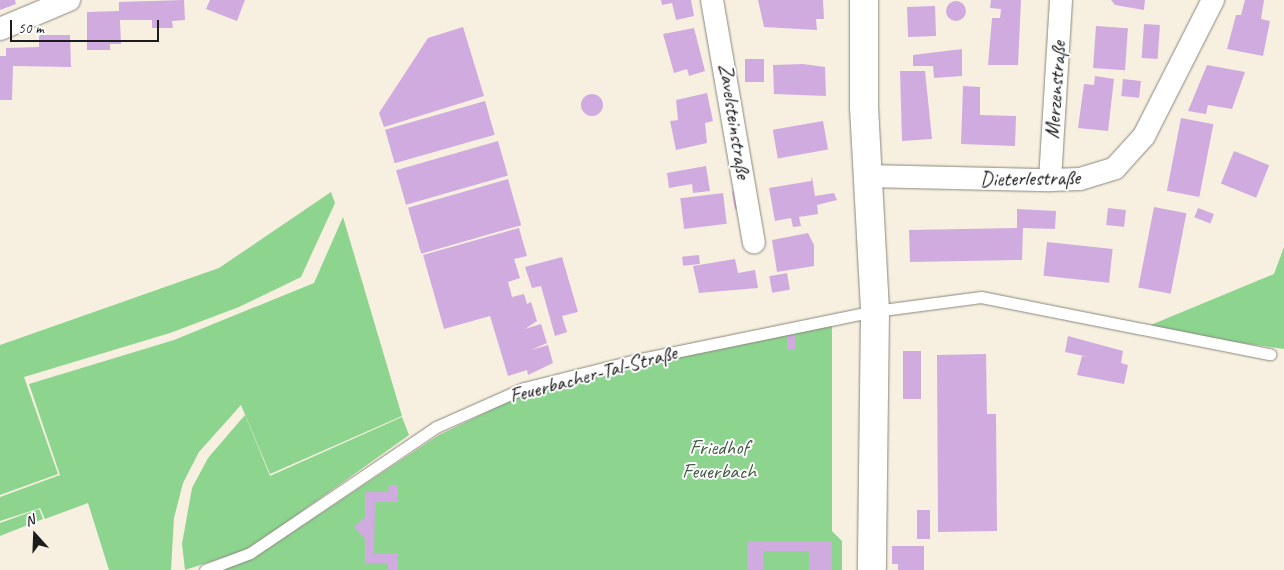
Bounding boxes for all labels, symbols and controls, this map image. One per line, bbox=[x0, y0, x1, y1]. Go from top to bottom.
scale bar bbox=[12, 10, 161, 42]
text: 50 m bbox=[18, 19, 44, 38]
street label: Merzenstraße bbox=[1039, 40, 1071, 140]
street label: Zavelsteinstraße bbox=[713, 62, 757, 180]
street label: Dieterlestraße bbox=[980, 165, 1080, 191]
street label: Feuerbacher-Tal-Straße bbox=[507, 340, 679, 408]
park label: Friedhof Feuerbach bbox=[682, 434, 756, 484]
north arrow bbox=[10, 510, 60, 560]
text: N bbox=[23, 511, 37, 530]

